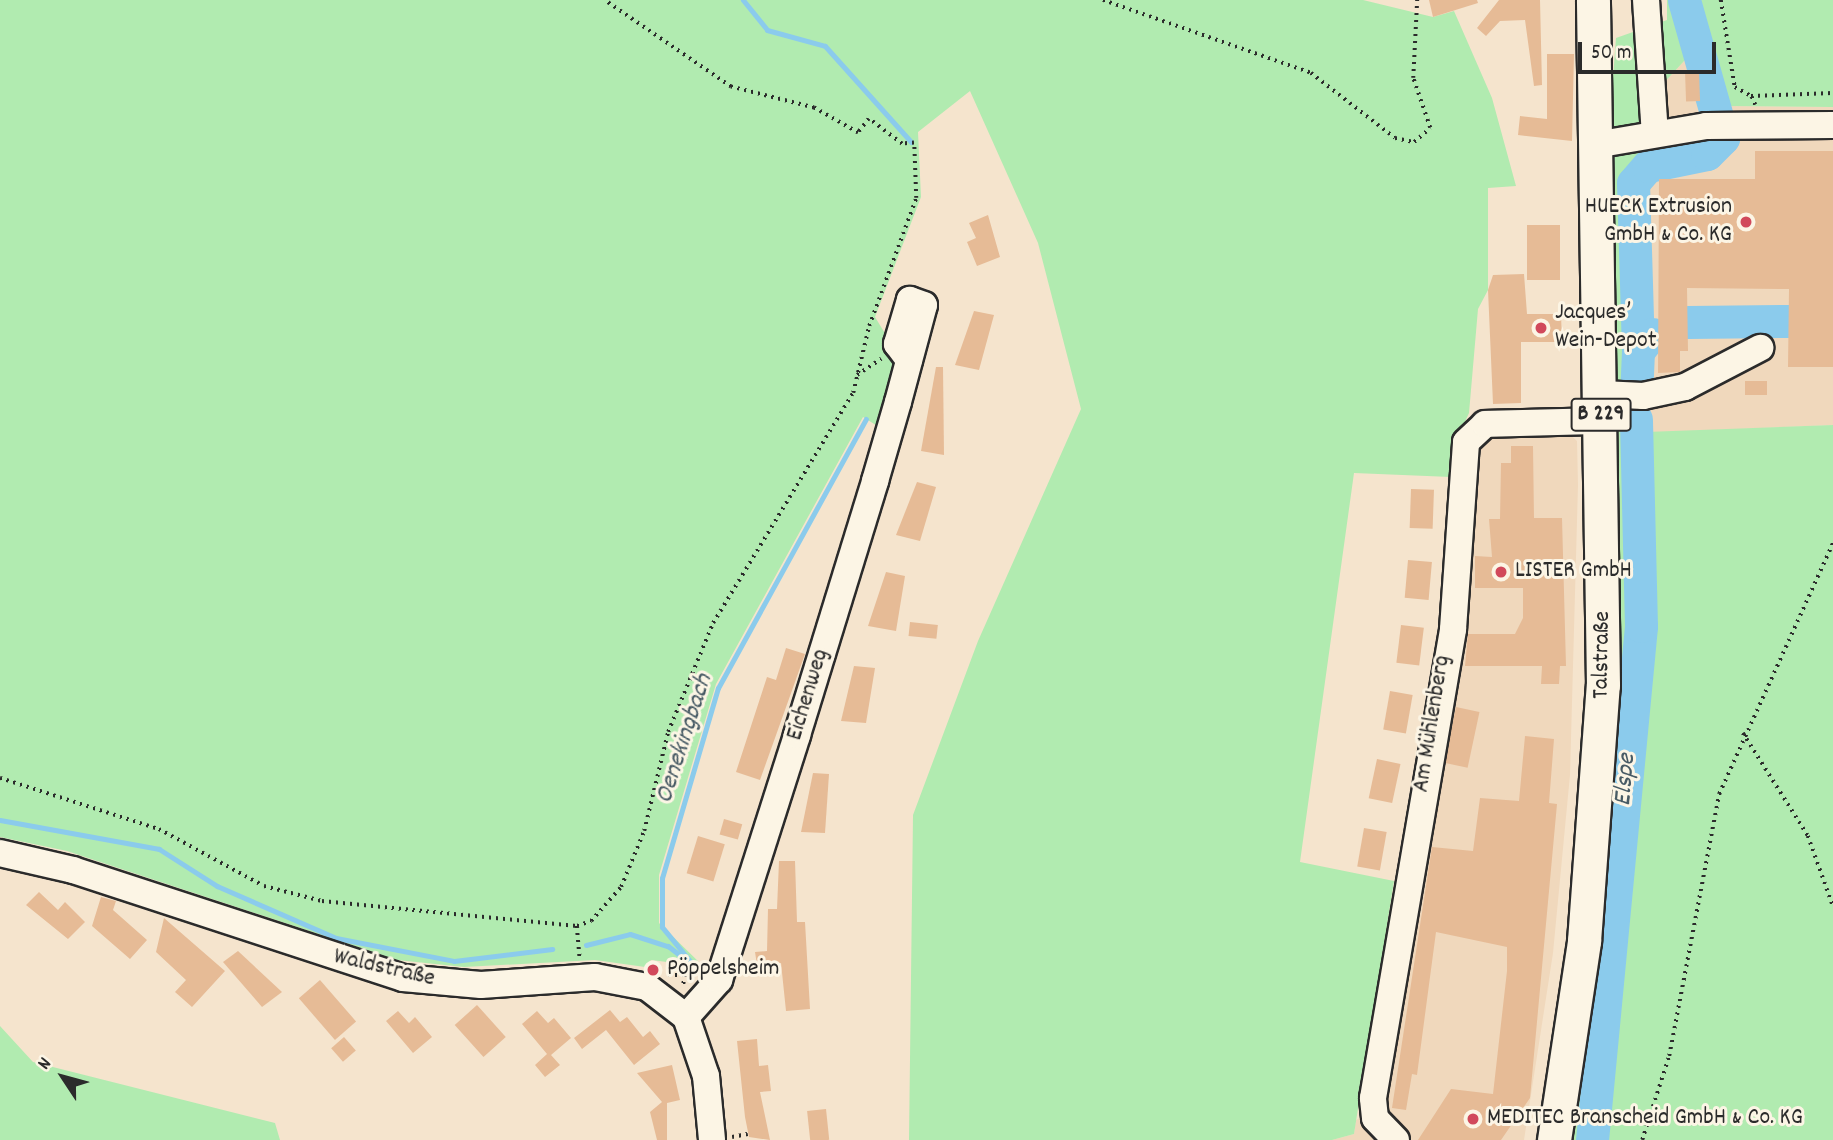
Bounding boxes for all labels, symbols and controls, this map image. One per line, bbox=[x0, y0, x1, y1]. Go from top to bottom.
scale bar bbox=[1581, 28, 1719, 72]
text: 50 m bbox=[1591, 39, 1631, 69]
place label: HUECK Extrusion GmbH & Co. KG bbox=[1585, 194, 1732, 250]
marker: HUECK Extrusion GmbH & Co. KG bbox=[1738, 214, 1754, 230]
place label: Jacques’ Wein-Depot bbox=[1555, 300, 1657, 356]
marker: Jacques’ Wein-Depot bbox=[1533, 320, 1549, 336]
road number: B 229 bbox=[1570, 396, 1632, 434]
place label: LISTER GmbH bbox=[1515, 558, 1632, 586]
marker: LISTER GmbH bbox=[1493, 564, 1509, 580]
street label: Talstraße bbox=[1588, 611, 1618, 699]
street label: Eichenweg bbox=[781, 646, 837, 744]
street label: Am Mühlenberg bbox=[1408, 653, 1458, 795]
water label: Oenekingbach bbox=[649, 670, 721, 808]
water label: Elspe bbox=[1608, 753, 1644, 807]
street label: Waldstraße bbox=[331, 943, 437, 995]
place label: Pöppelsheim bbox=[667, 956, 780, 984]
marker: Pöppelsheim bbox=[645, 962, 661, 978]
north arrow bbox=[28, 1042, 98, 1112]
text: N bbox=[32, 1053, 59, 1076]
place label: MEDITEC Branscheid GmbH & Co. KG bbox=[1487, 1105, 1803, 1133]
marker: MEDITEC Branscheid GmbH & Co. KG bbox=[1465, 1111, 1481, 1127]

